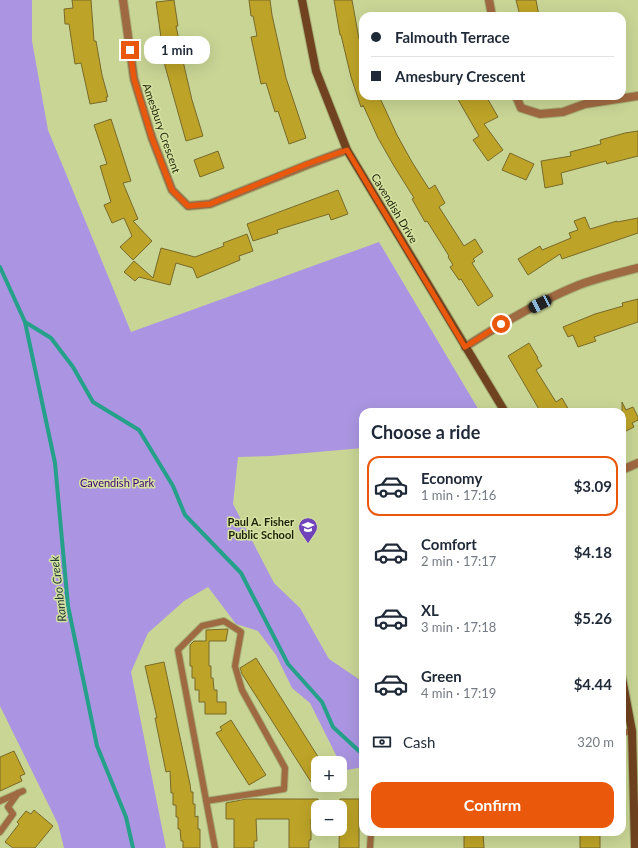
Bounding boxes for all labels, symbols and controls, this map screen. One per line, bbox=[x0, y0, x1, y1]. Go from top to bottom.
text: Falmouth Terrace bbox=[395, 28, 510, 46]
callout: 1 min bbox=[144, 36, 210, 64]
route end bbox=[121, 41, 139, 59]
text: 1 min bbox=[161, 42, 193, 58]
text: Amesbury Crescent bbox=[395, 67, 525, 85]
street label: Amesbury Crescent bbox=[141, 81, 183, 175]
street label: Cavendish Drive bbox=[369, 171, 421, 245]
car bbox=[527, 293, 553, 315]
route start bbox=[492, 315, 510, 333]
text: Choose a ride bbox=[371, 421, 480, 443]
icon: car bbox=[373, 468, 409, 504]
text: Economy bbox=[421, 469, 482, 487]
park label: Cavendish Park bbox=[80, 476, 154, 489]
text: $3.09 bbox=[574, 477, 612, 495]
text: 1 min · 17:16 bbox=[421, 487, 496, 503]
place label: Paul A. Fisher Public School bbox=[228, 515, 295, 541]
school or university icon: Paul A. Fisher Public School bbox=[297, 516, 319, 544]
icon: car bbox=[373, 534, 409, 570]
text: Comfort bbox=[421, 535, 477, 553]
text: $4.18 bbox=[574, 543, 612, 561]
text: 2 min · 17:17 bbox=[421, 553, 496, 569]
water label: Rambo Creek bbox=[46, 555, 69, 623]
icon: car bbox=[373, 600, 409, 636]
text: XL bbox=[421, 601, 439, 619]
text: $5.26 bbox=[574, 609, 612, 627]
text: 3 min · 17:18 bbox=[421, 619, 496, 635]
icon: car bbox=[373, 666, 409, 702]
text: Green bbox=[421, 667, 462, 685]
text: $4.44 bbox=[574, 675, 612, 693]
text: 4 min · 17:19 bbox=[421, 685, 496, 701]
icon: cash bbox=[371, 731, 393, 753]
text: Cash bbox=[403, 733, 435, 751]
text: 320 m bbox=[577, 734, 614, 750]
map controls bbox=[311, 756, 347, 836]
button: + bbox=[311, 756, 347, 792]
button: Confirm bbox=[371, 782, 614, 828]
button: − bbox=[311, 800, 347, 836]

